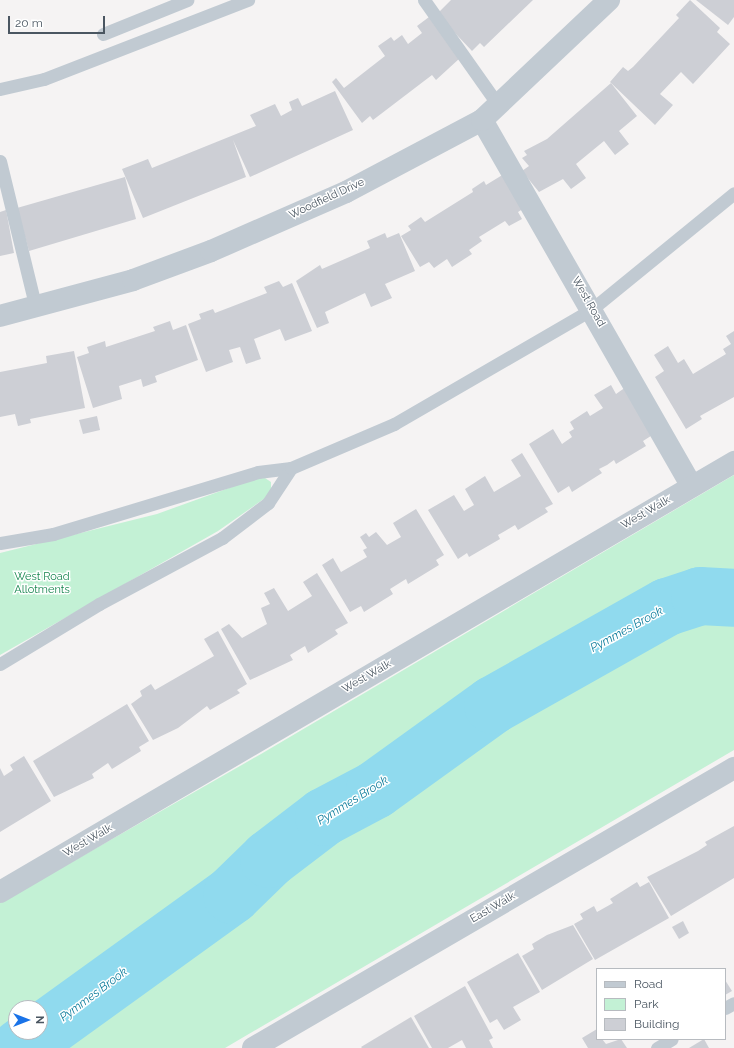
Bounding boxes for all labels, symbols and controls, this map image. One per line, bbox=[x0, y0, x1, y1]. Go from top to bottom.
scale bar bbox=[10, 8, 107, 34]
text: 20 m bbox=[15, 16, 43, 30]
street label: Woodfield Drive bbox=[287, 176, 367, 222]
street label: West Road bbox=[568, 275, 608, 329]
street label: West Walk bbox=[619, 494, 673, 532]
park label: West Road Allotments bbox=[14, 571, 70, 597]
water label: Pymmes Brook bbox=[588, 604, 666, 656]
street label: West Walk bbox=[340, 658, 394, 696]
water label: Pymmes Brook bbox=[315, 773, 391, 829]
street label: West Walk bbox=[61, 822, 115, 860]
street label: East Walk bbox=[468, 890, 518, 926]
water label: Pymmes Brook bbox=[57, 965, 131, 1025]
legend bbox=[596, 968, 726, 1040]
text: Road bbox=[634, 977, 663, 991]
text: Park bbox=[634, 997, 659, 1011]
north arrow bbox=[8, 1000, 48, 1040]
text: N bbox=[33, 1016, 46, 1024]
text: Building bbox=[634, 1017, 680, 1031]

